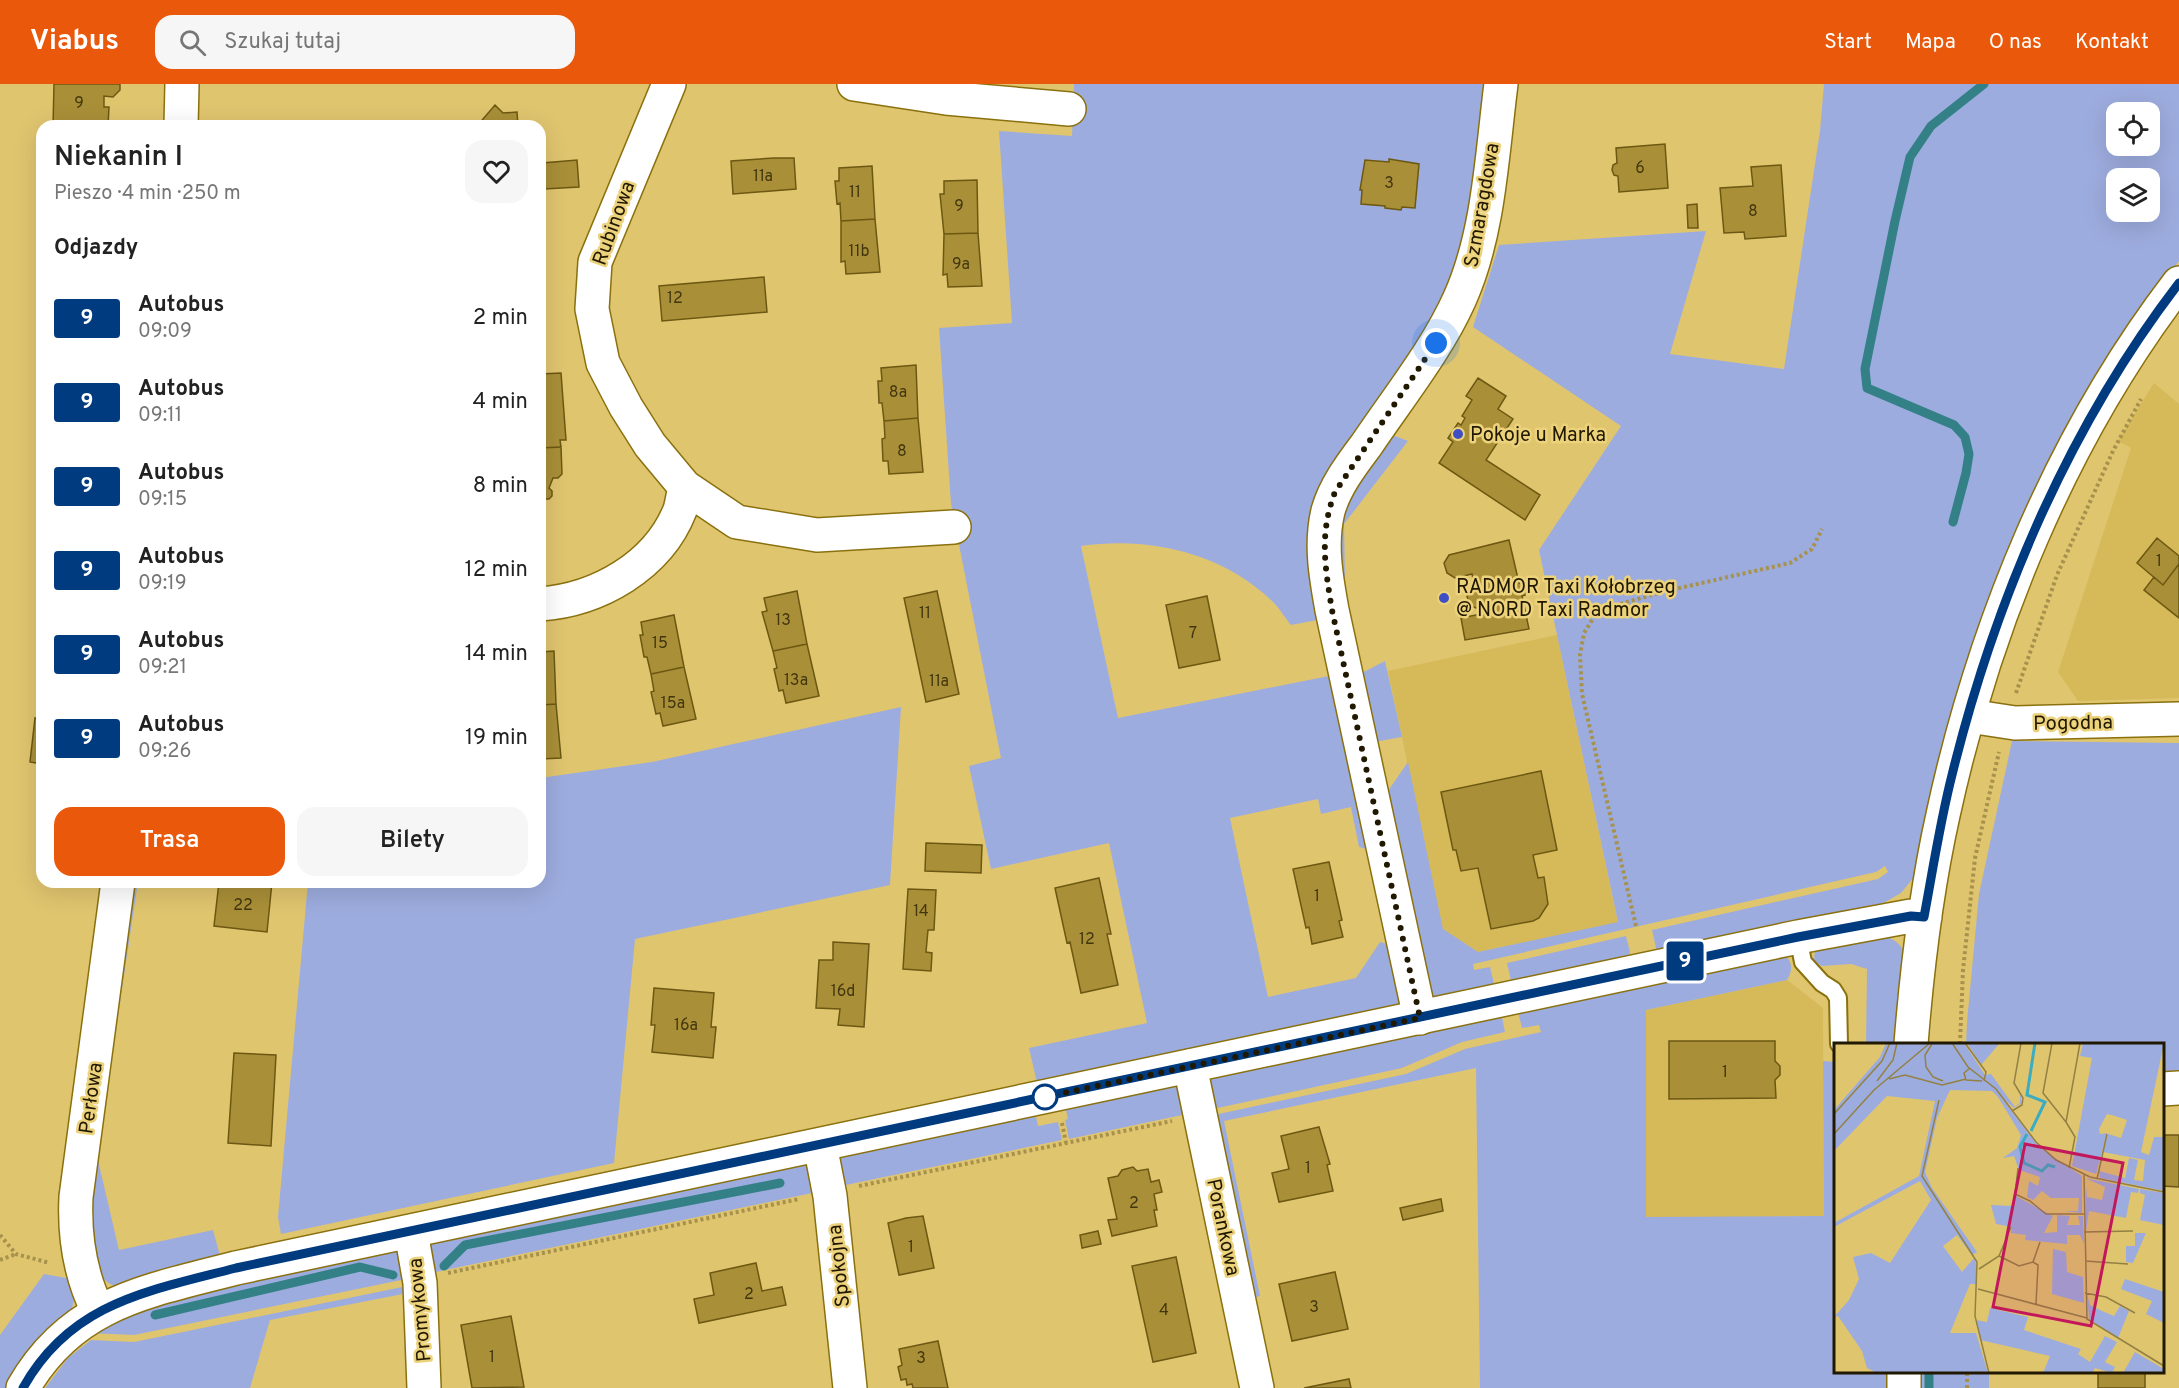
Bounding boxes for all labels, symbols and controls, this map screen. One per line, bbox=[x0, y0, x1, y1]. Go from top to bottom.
search box bbox=[155, 15, 575, 69]
text: Viabus bbox=[30, 24, 119, 60]
icon: search bbox=[176, 26, 209, 59]
text: Szukaj tutaj bbox=[224, 29, 341, 56]
text: Start bbox=[1824, 29, 1872, 56]
text: Mapa bbox=[1905, 29, 1956, 56]
text: O nas bbox=[1989, 29, 2042, 56]
text: Kontakt bbox=[2075, 29, 2149, 56]
house number: 9 bbox=[74, 94, 84, 114]
map controls bbox=[2106, 102, 2160, 222]
button: locate bbox=[2106, 102, 2160, 156]
text: Niekanin I bbox=[54, 140, 183, 176]
button: heart bbox=[465, 140, 528, 203]
street label: Szmaragdowa bbox=[1459, 141, 1507, 270]
house number: 6 bbox=[1635, 159, 1645, 179]
house number: 11a bbox=[753, 167, 773, 187]
button: layers bbox=[2106, 168, 2160, 222]
house number: 3 bbox=[1384, 174, 1394, 194]
street label: Rubinowa bbox=[588, 178, 642, 269]
text: Pieszo · 4 min · 250 m bbox=[54, 181, 241, 207]
house number: 11 bbox=[849, 183, 861, 203]
house number: 9 bbox=[954, 197, 964, 217]
house number: 8 bbox=[1748, 202, 1758, 222]
text: Odjazdy bbox=[54, 235, 138, 262]
house number: 11b bbox=[849, 242, 869, 262]
house number: 9a bbox=[952, 255, 970, 275]
house number: 12 bbox=[667, 289, 683, 309]
text: Autobus bbox=[138, 292, 224, 319]
text: 9 bbox=[81, 305, 93, 332]
text: 2 min bbox=[473, 305, 528, 332]
text: 09:09 bbox=[138, 319, 192, 345]
your location bbox=[1421, 328, 1451, 358]
text: Autobus bbox=[138, 376, 224, 403]
house number: 8a bbox=[889, 383, 907, 403]
text: 9 bbox=[81, 389, 93, 416]
text: 4 min bbox=[473, 389, 528, 416]
text: 09:11 bbox=[138, 403, 182, 429]
place label: Pokoje u Marka bbox=[1470, 423, 1606, 449]
marker: Pokoje u Marka bbox=[1451, 427, 1465, 441]
house number: 8 bbox=[897, 442, 907, 462]
text: Autobus bbox=[138, 460, 224, 487]
text: 9 bbox=[81, 473, 93, 500]
text: 8 min bbox=[473, 473, 528, 500]
text: 09:15 bbox=[138, 487, 187, 513]
text: Autobus bbox=[138, 544, 224, 571]
house number: 1 bbox=[2156, 552, 2162, 572]
text: 9 bbox=[81, 557, 93, 584]
text: 12 min bbox=[465, 557, 528, 584]
text: 09:19 bbox=[138, 571, 187, 597]
place label: RADMOR Taxi Kołobrzeg @ NORD Taxi Radmor bbox=[1456, 575, 1676, 624]
marker: RADMOR Taxi Kołobrzeg @ NORD Taxi Radmor bbox=[1437, 591, 1451, 605]
house number: 11 bbox=[919, 604, 931, 624]
house number: 13 bbox=[775, 611, 791, 631]
house number: 7 bbox=[1189, 624, 1197, 644]
text: Autobus bbox=[138, 628, 224, 655]
house number: 15 bbox=[652, 634, 668, 654]
text: 9 bbox=[81, 641, 93, 668]
text: 14 min bbox=[465, 641, 528, 668]
text: 09:21 bbox=[138, 655, 187, 681]
house number: 13a bbox=[784, 671, 808, 691]
house number: 11a bbox=[929, 672, 949, 692]
house number: 15a bbox=[661, 694, 685, 714]
street label: Pogodna bbox=[2033, 710, 2113, 738]
text: Autobus bbox=[138, 712, 224, 739]
text: 9 bbox=[81, 725, 93, 752]
text: 19 min bbox=[465, 725, 528, 752]
text: 09:26 bbox=[138, 739, 191, 765]
button: Trasa bbox=[54, 807, 285, 876]
button: Bilety bbox=[297, 807, 528, 876]
house number: 1 bbox=[1314, 887, 1320, 907]
house number: 22 bbox=[233, 896, 253, 916]
house number: 14 bbox=[913, 902, 929, 922]
house number: 12 bbox=[1079, 930, 1095, 950]
line badge: 9 bbox=[1666, 942, 1704, 980]
text: 9 bbox=[1679, 948, 1691, 975]
house number: 16d bbox=[831, 982, 855, 1002]
house number: 16a bbox=[674, 1016, 698, 1036]
inset map bbox=[1834, 1043, 2164, 1373]
street label: Perłowa bbox=[74, 1061, 110, 1136]
house number: 1 bbox=[1722, 1063, 1728, 1083]
unlabelled marker bbox=[1032, 1084, 1058, 1110]
house number: 1 bbox=[1305, 1159, 1311, 1179]
street label: Porankowa bbox=[1199, 1176, 1245, 1278]
house number: 2 bbox=[1129, 1194, 1139, 1214]
street label: Spokojna bbox=[823, 1223, 857, 1308]
house number: 1 bbox=[908, 1238, 914, 1258]
street label: Promykowa bbox=[404, 1257, 438, 1363]
house number: 2 bbox=[744, 1285, 754, 1305]
house number: 3 bbox=[1309, 1298, 1319, 1318]
house number: 4 bbox=[1159, 1301, 1169, 1321]
house number: 1 bbox=[489, 1348, 495, 1368]
house number: 3 bbox=[916, 1349, 926, 1369]

